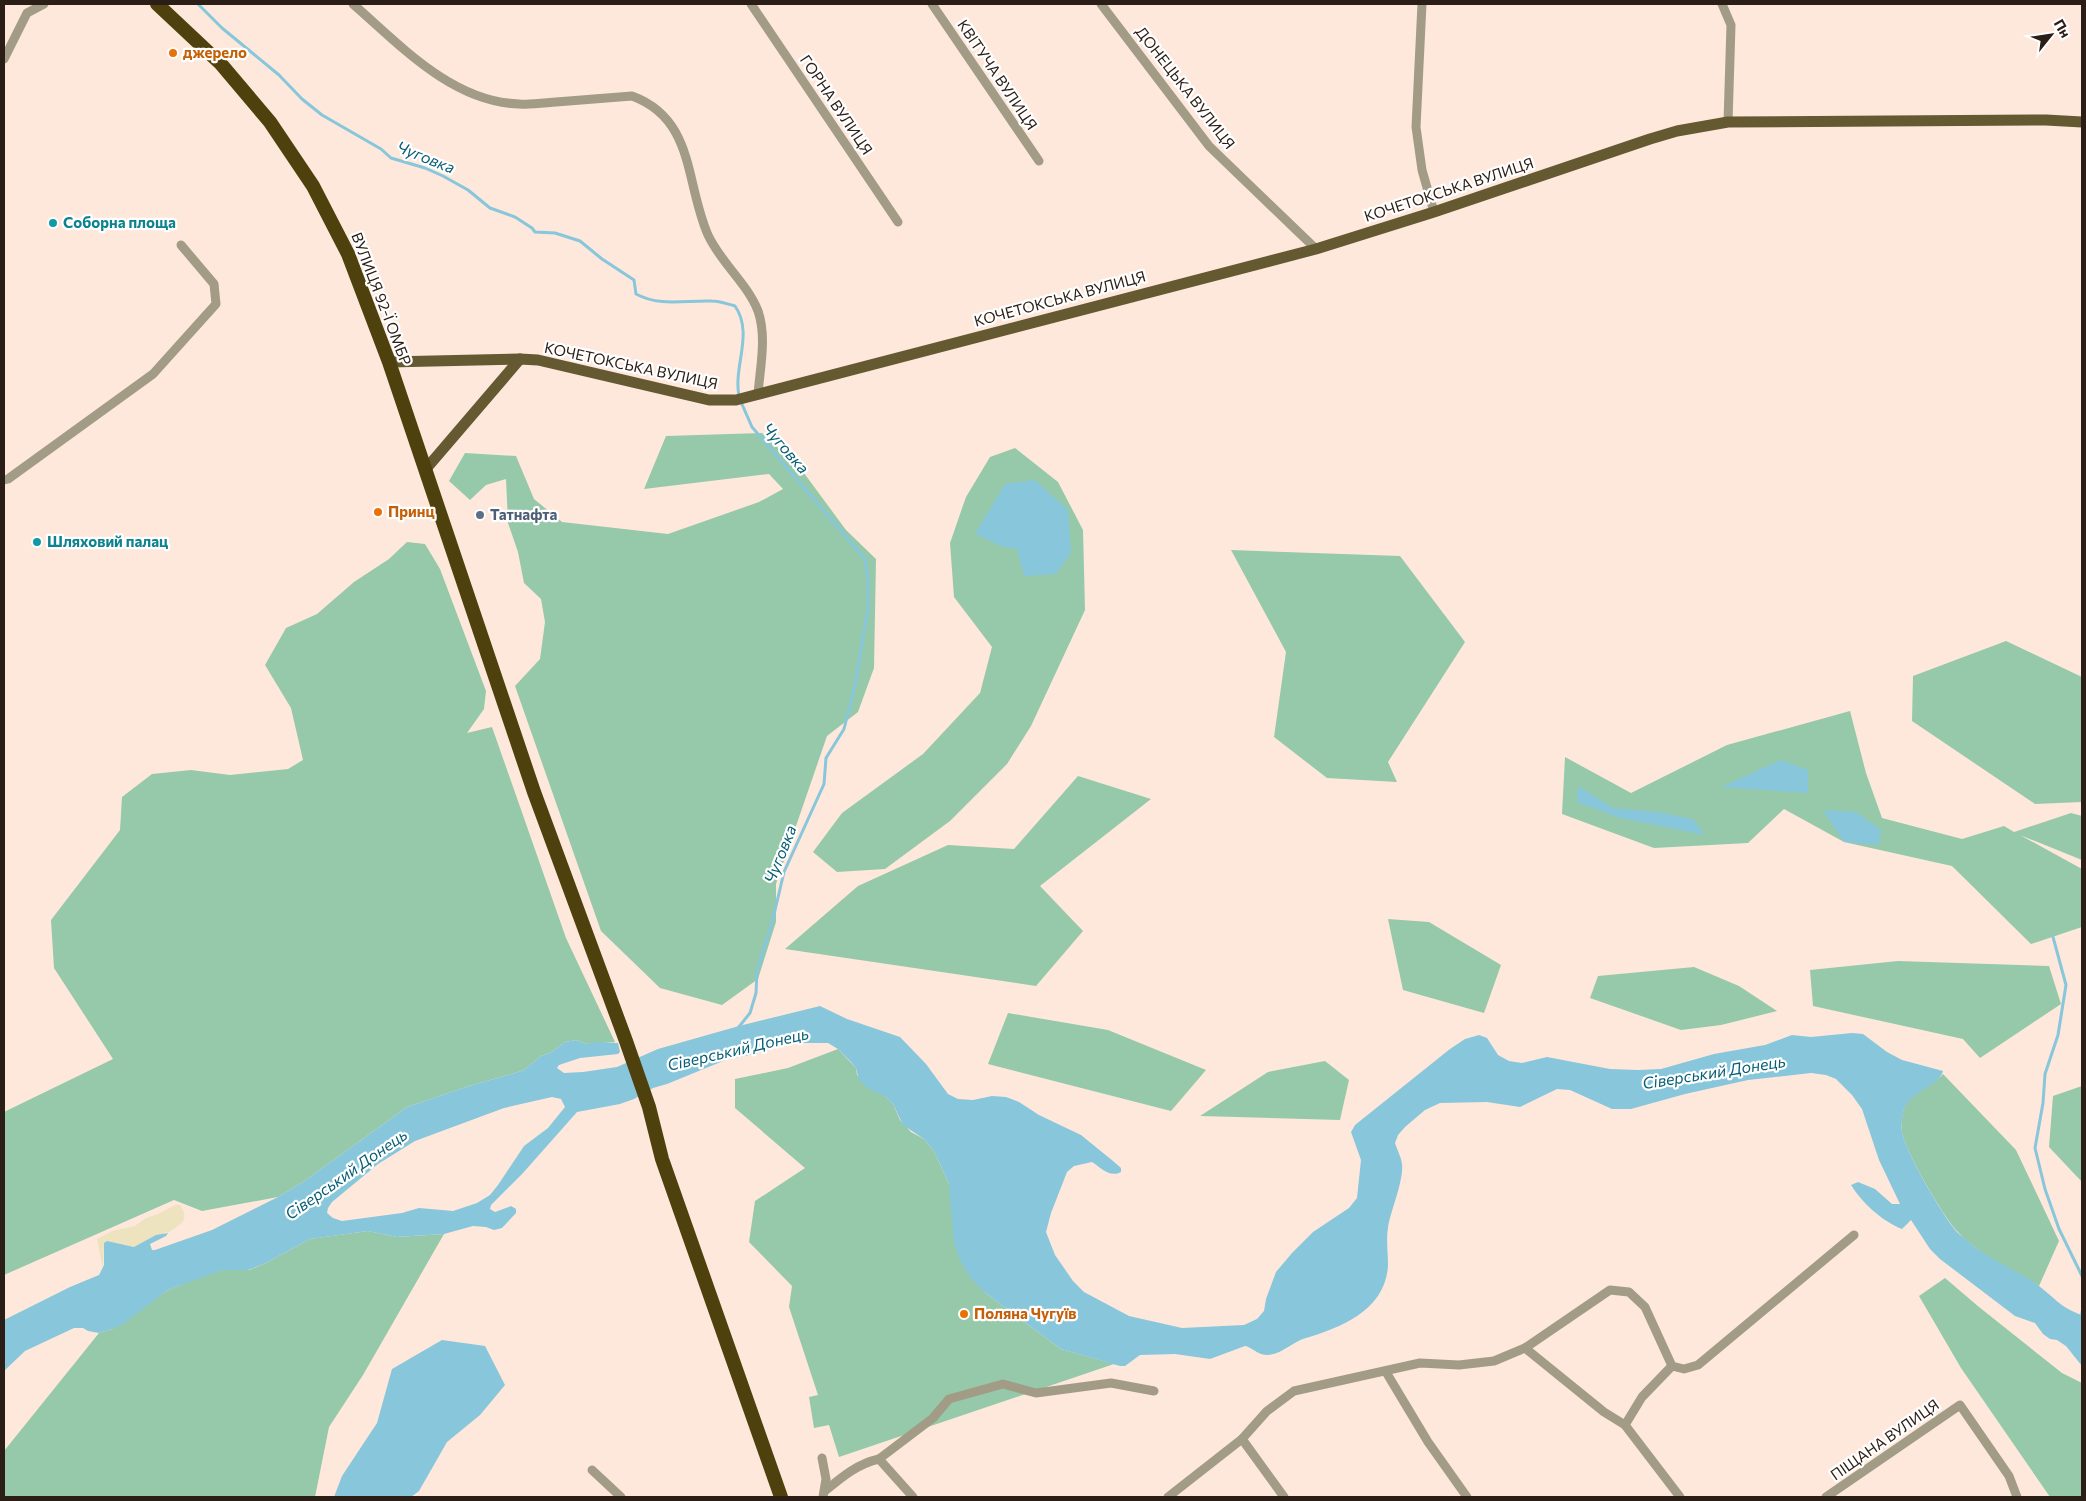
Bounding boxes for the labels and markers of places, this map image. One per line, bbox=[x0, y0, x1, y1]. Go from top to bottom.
place label: джерело bbox=[183, 43, 247, 61]
marker: джерело bbox=[167, 47, 179, 59]
place label: Соборна площа bbox=[63, 213, 176, 231]
marker: Соборна площа bbox=[47, 217, 59, 229]
place label: Принц bbox=[388, 502, 435, 520]
place label: Татнафта bbox=[490, 505, 558, 523]
marker: Принц bbox=[372, 506, 384, 518]
marker: Татнафта bbox=[474, 509, 486, 521]
place label: Шляховий палац bbox=[47, 532, 168, 550]
marker: Шляховий палац bbox=[31, 536, 43, 548]
place label: Поляна Чугуїв bbox=[974, 1304, 1077, 1322]
marker: Поляна Чугуїв bbox=[958, 1308, 970, 1320]

